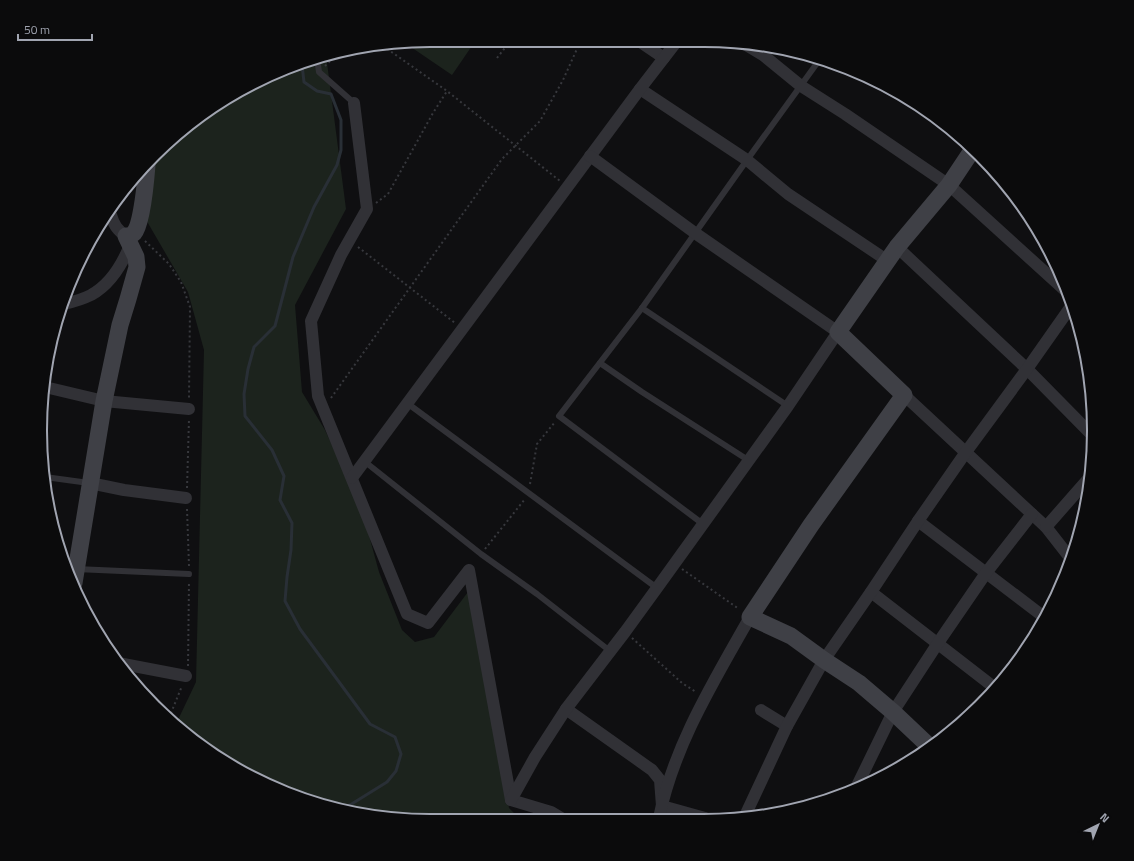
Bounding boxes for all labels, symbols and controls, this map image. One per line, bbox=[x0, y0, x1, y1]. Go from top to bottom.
scale bar bbox=[18, 16, 92, 42]
text: 50 m bbox=[24, 20, 50, 39]
north arrow bbox=[1078, 805, 1118, 845]
text: N bbox=[1097, 809, 1113, 826]

